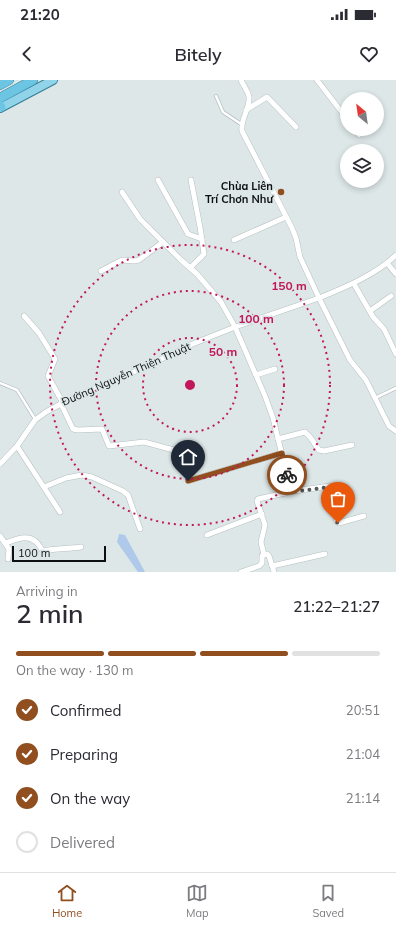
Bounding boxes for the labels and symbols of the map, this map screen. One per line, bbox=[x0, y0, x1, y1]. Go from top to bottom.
north arrow bbox=[340, 92, 384, 136]
place label: Chùa Liên Trí Chơn Như bbox=[205, 179, 274, 206]
marker: Chùa Liên Trí Chơn Như bbox=[276, 187, 286, 197]
text: 150 m bbox=[271, 278, 307, 293]
text: 100 m bbox=[238, 311, 274, 326]
street label: Đường Nguyễn Thiện Thuật bbox=[59, 339, 193, 409]
text: 50 m bbox=[209, 344, 237, 359]
centre of rings bbox=[183, 378, 197, 392]
pin bbox=[171, 440, 205, 481]
courier bbox=[267, 455, 307, 495]
pin bbox=[321, 482, 355, 523]
scale bar bbox=[12, 544, 106, 563]

